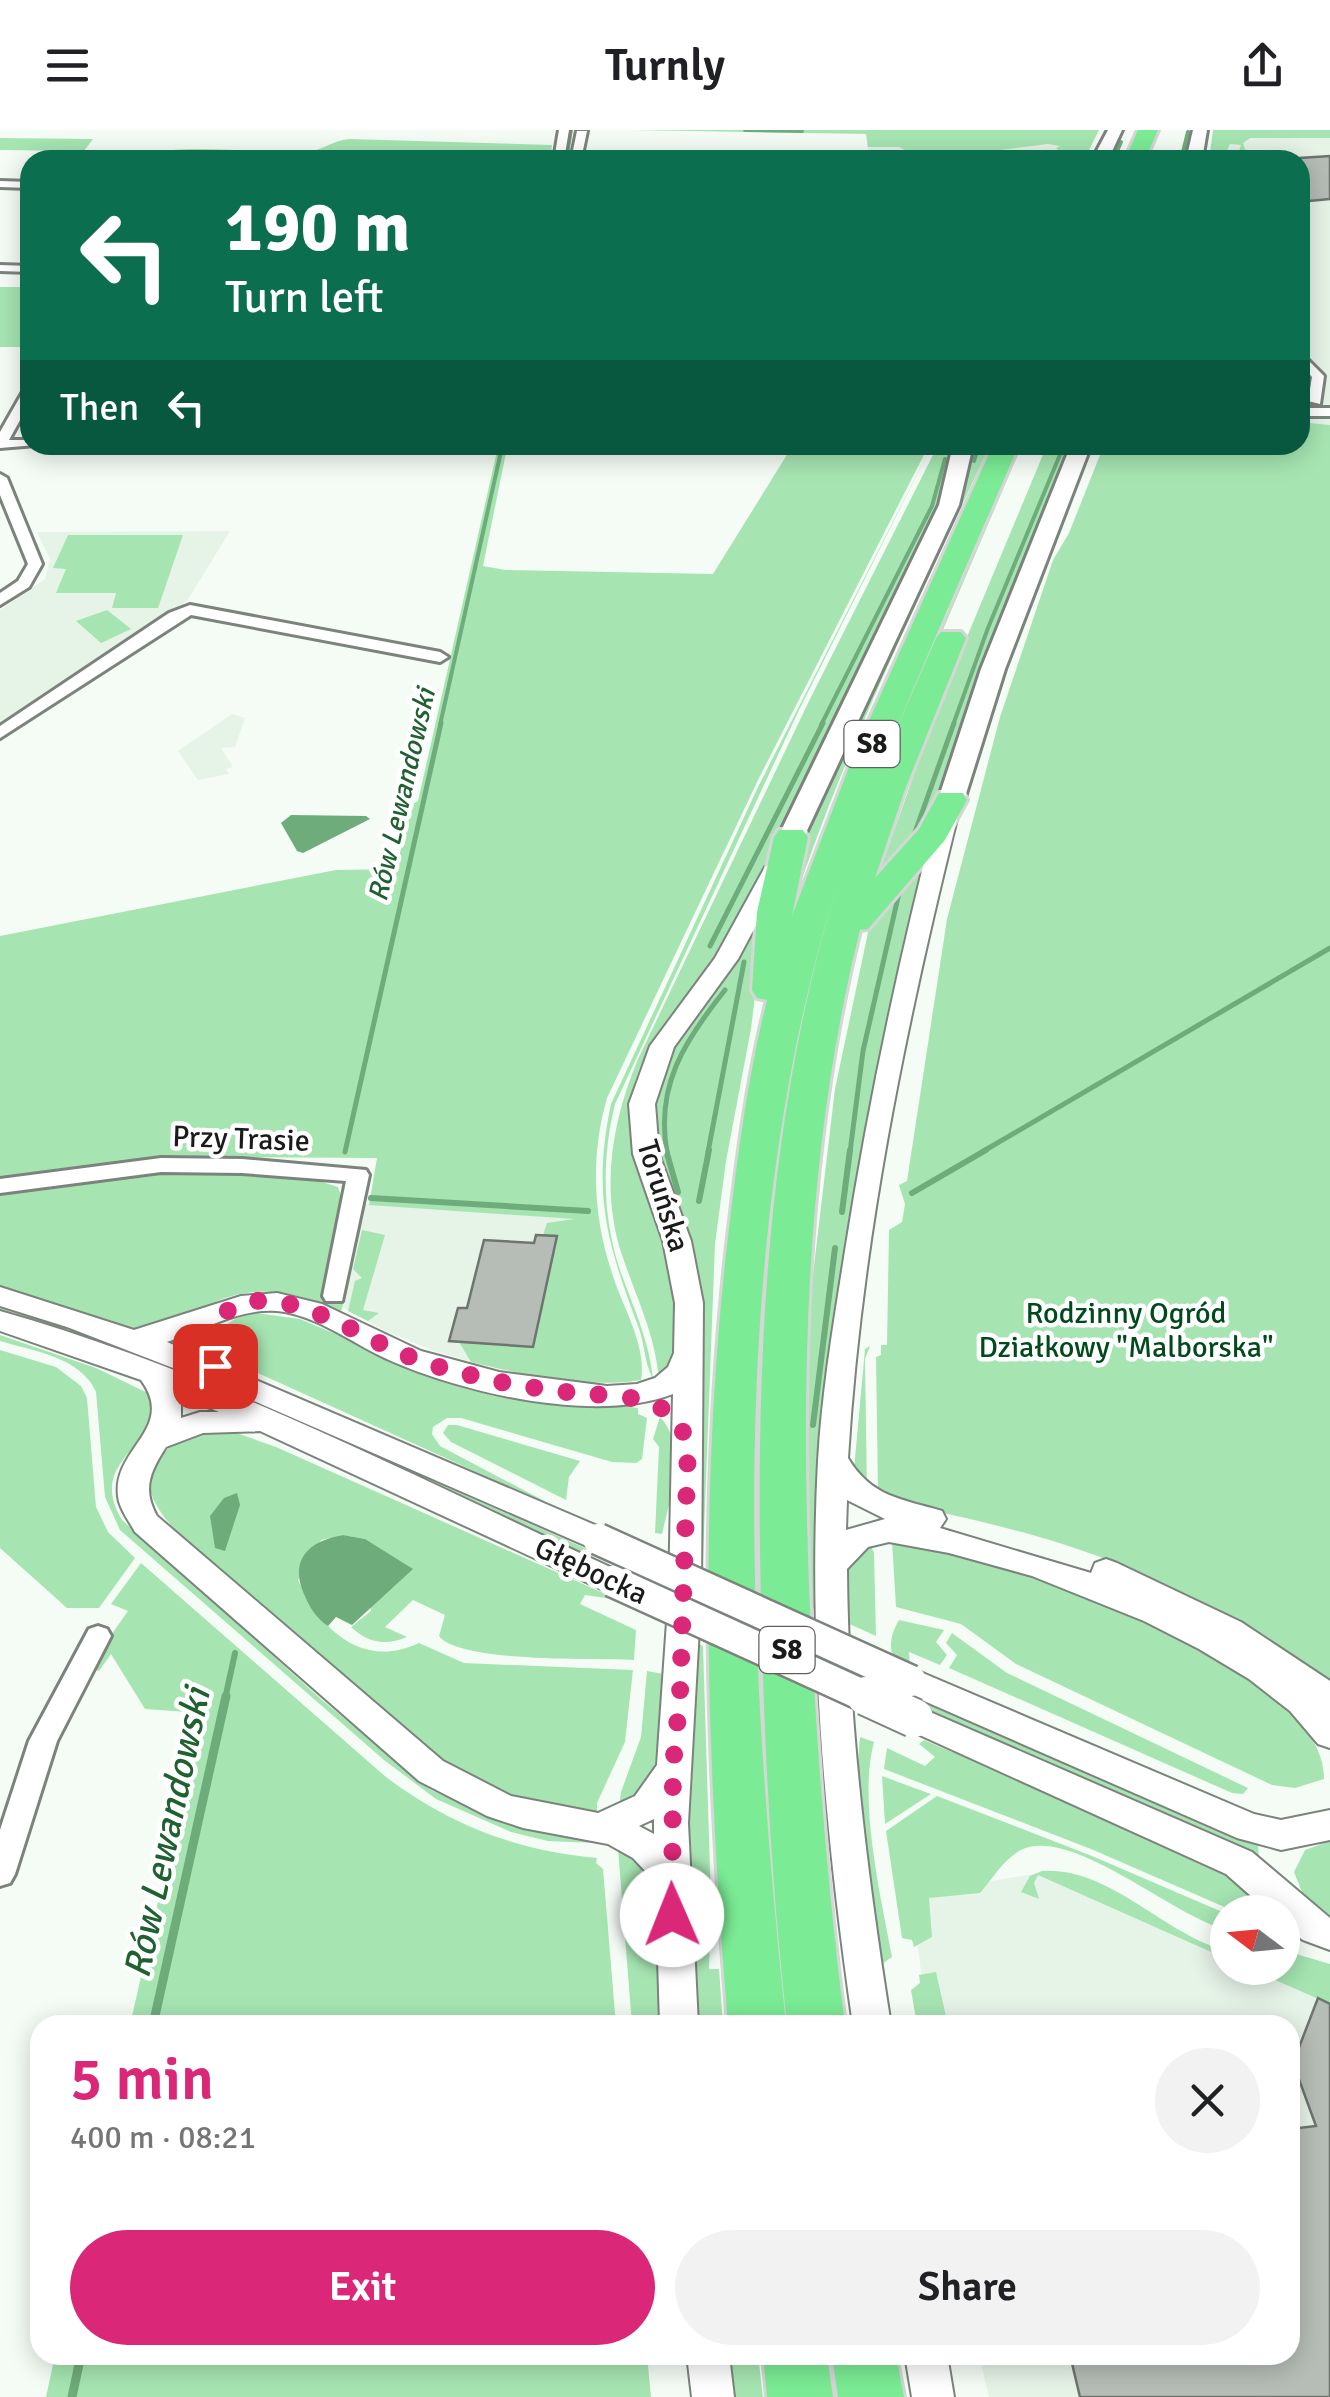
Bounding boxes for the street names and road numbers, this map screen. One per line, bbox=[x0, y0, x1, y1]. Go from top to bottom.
road number: S8 bbox=[844, 721, 900, 767]
street label: Przy Trasie bbox=[172, 1118, 310, 1160]
street label: Toruńska bbox=[628, 1136, 698, 1256]
street label: Głębocka bbox=[529, 1529, 653, 1613]
road number: S8 bbox=[760, 1627, 814, 1673]

